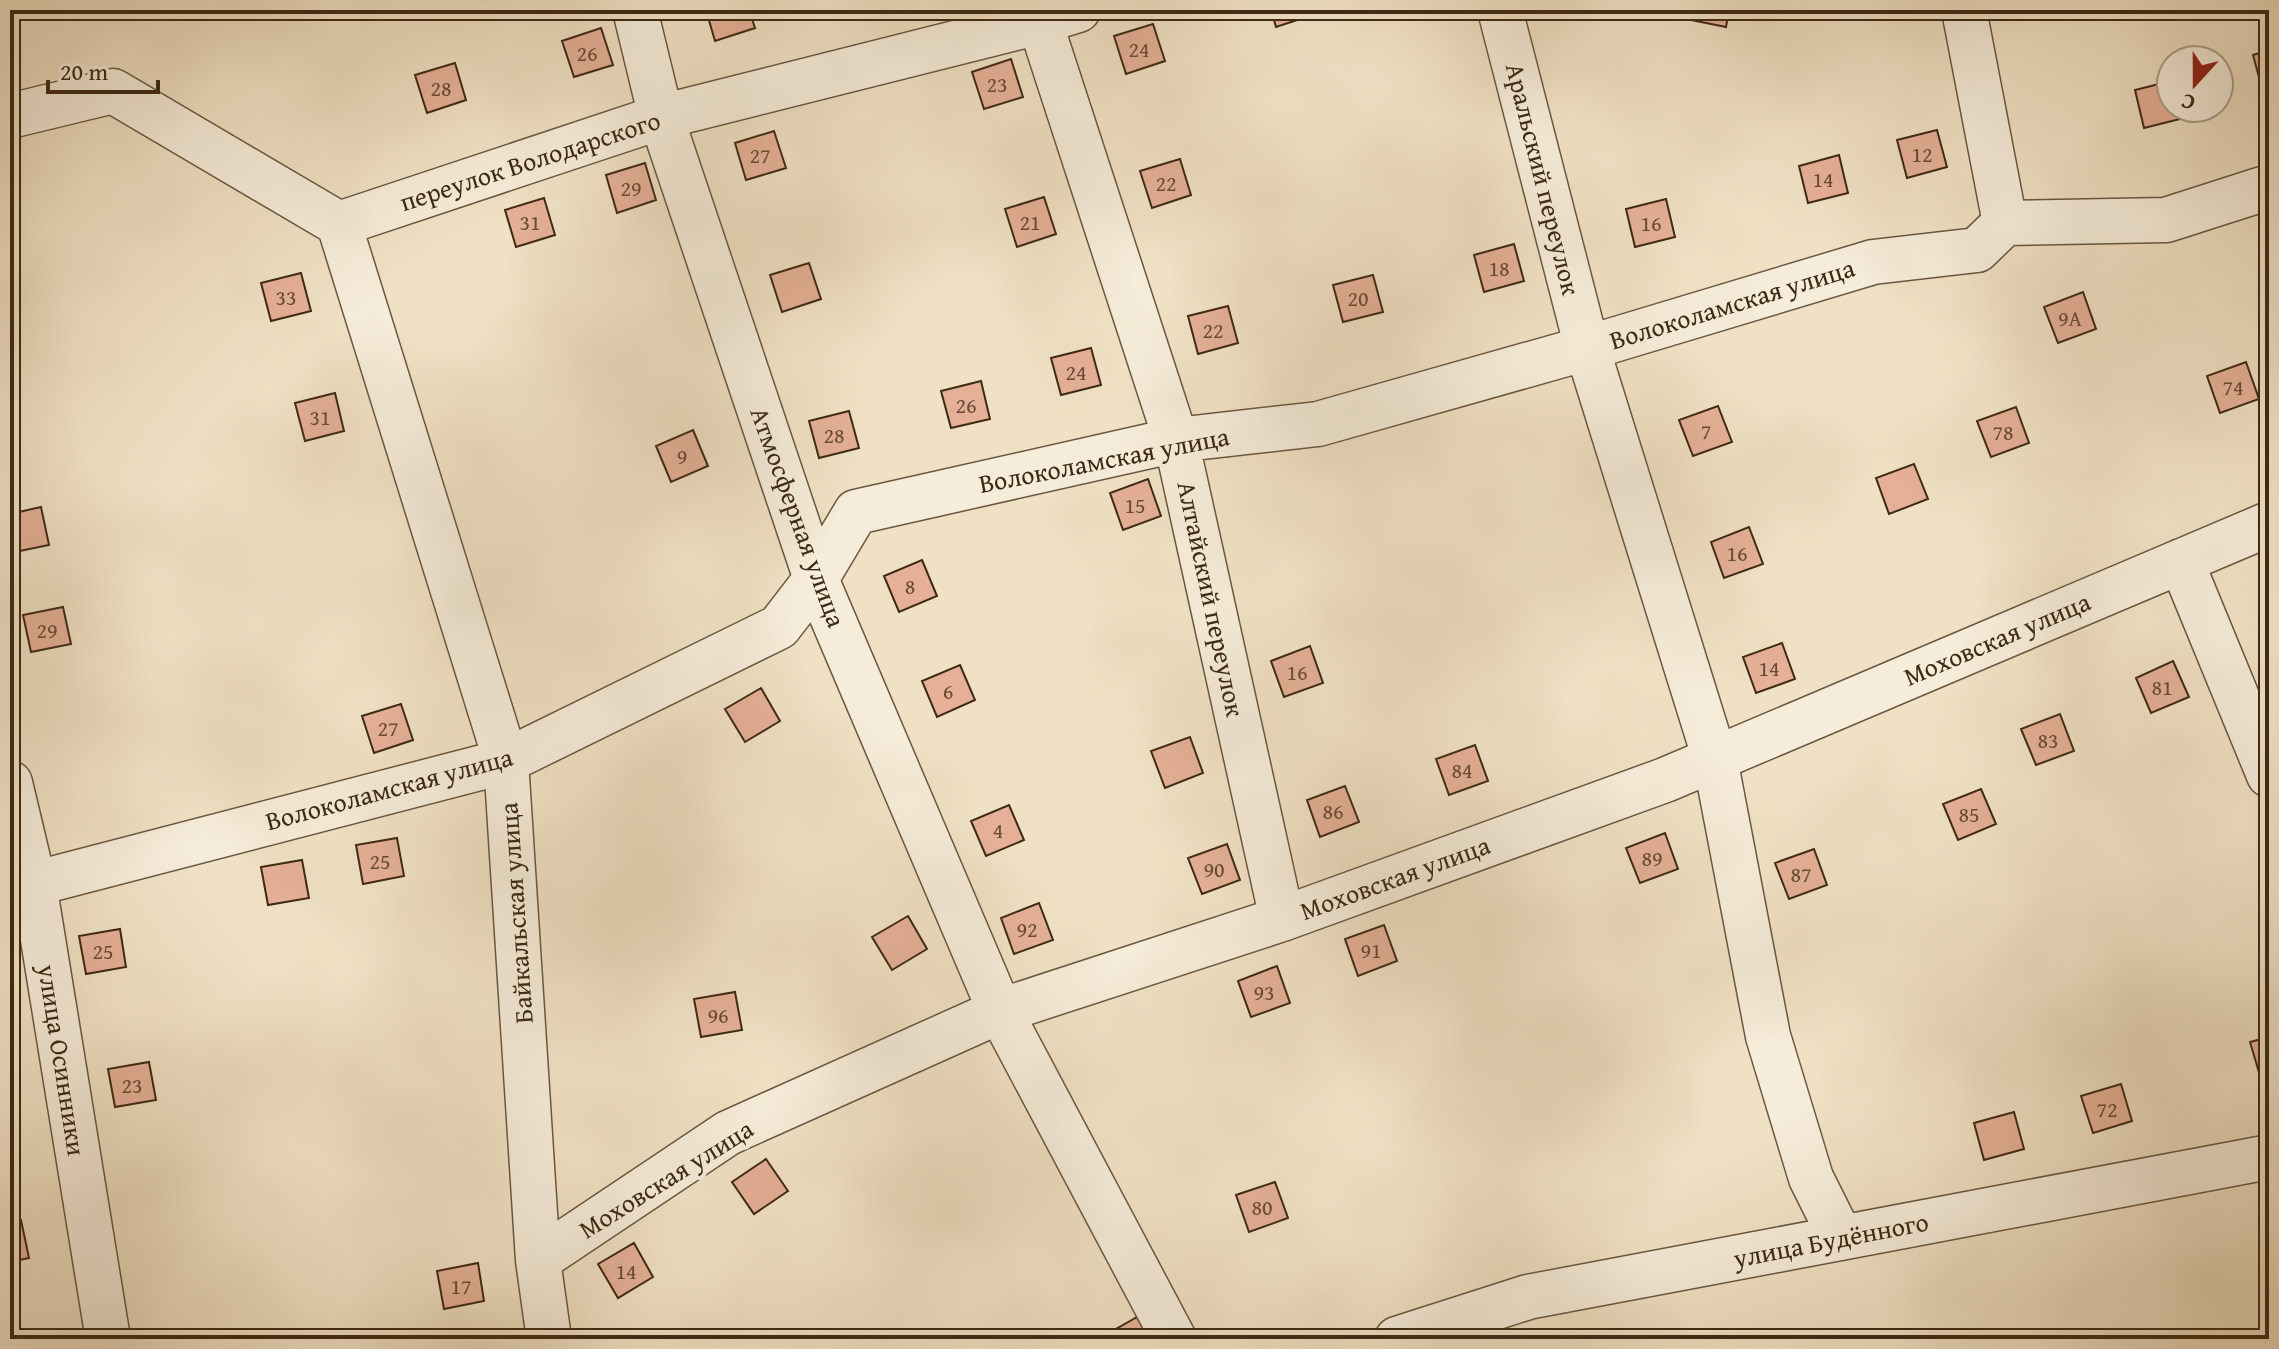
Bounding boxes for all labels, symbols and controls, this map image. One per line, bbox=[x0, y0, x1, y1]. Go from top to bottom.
house number: 24 bbox=[1128, 33, 1150, 65]
house number: 26 bbox=[576, 37, 598, 69]
scale bar bbox=[48, 44, 158, 94]
north arrow bbox=[2155, 44, 2235, 124]
text: 20 m bbox=[60, 54, 108, 89]
street label: Аральский переулок bbox=[1496, 59, 1591, 299]
house number: 23 bbox=[986, 68, 1008, 100]
house number: 28 bbox=[430, 72, 452, 104]
text: С bbox=[2176, 86, 2199, 120]
street label: переулок Володарского bbox=[394, 100, 665, 221]
house number: 12 bbox=[1911, 138, 1933, 170]
house number: 27 bbox=[749, 139, 771, 171]
house number: 14 bbox=[1812, 163, 1834, 195]
house number: 22 bbox=[1155, 167, 1177, 199]
house number: 29 bbox=[620, 172, 642, 204]
house number: 31 bbox=[519, 206, 541, 238]
house number: 21 bbox=[1019, 206, 1041, 238]
house number: 16 bbox=[1640, 207, 1662, 239]
street label: Волоколамская улица bbox=[1605, 248, 1860, 359]
house number: 18 bbox=[1488, 252, 1510, 284]
house number: 33 bbox=[275, 281, 297, 313]
house number: 20 bbox=[1347, 282, 1369, 314]
house number: 9А bbox=[2058, 302, 2083, 334]
house number: 22 bbox=[1202, 314, 1224, 346]
house number: 24 bbox=[1065, 356, 1087, 388]
house number: 74 bbox=[2222, 371, 2244, 403]
house number: 26 bbox=[955, 389, 977, 421]
house number: 31 bbox=[309, 401, 331, 433]
street label: Атмосферная улица bbox=[740, 401, 857, 633]
house number: 7 bbox=[1701, 415, 1711, 447]
street label: Волоколамская улица bbox=[975, 416, 1233, 503]
house number: 78 bbox=[1992, 416, 2014, 448]
house number: 28 bbox=[823, 419, 845, 451]
house number: 9 bbox=[677, 440, 687, 472]
street label: Алтайский переулок bbox=[1167, 478, 1256, 721]
house number: 15 bbox=[1124, 489, 1146, 521]
house number: 16 bbox=[1726, 537, 1748, 569]
house number: 8 bbox=[905, 570, 915, 602]
street label: Моховская улица bbox=[1897, 581, 2097, 695]
house number: 29 bbox=[36, 614, 58, 646]
house number: 14 bbox=[1758, 652, 1780, 684]
house number: 16 bbox=[1286, 656, 1308, 688]
house number: 81 bbox=[2151, 671, 2173, 703]
house number: 6 bbox=[943, 675, 953, 707]
house number: 27 bbox=[377, 712, 399, 744]
house number: 83 bbox=[2037, 724, 2059, 756]
street label: Волоколамская улица bbox=[261, 737, 517, 840]
house number: 84 bbox=[1451, 754, 1473, 786]
house number: 86 bbox=[1322, 795, 1344, 827]
house number: 85 bbox=[1958, 798, 1980, 830]
street label: Байкальская улица bbox=[488, 800, 543, 1025]
house number: 4 bbox=[993, 814, 1003, 846]
street label: Моховская улица bbox=[1294, 825, 1496, 930]
house number: 89 bbox=[1641, 842, 1663, 874]
house number: 25 bbox=[369, 845, 391, 877]
house number: 90 bbox=[1203, 853, 1225, 885]
house number: 87 bbox=[1790, 858, 1812, 890]
house number: 92 bbox=[1016, 913, 1038, 945]
house number: 91 bbox=[1360, 934, 1382, 966]
house number: 25 bbox=[92, 935, 114, 967]
street label: улица Осинники bbox=[28, 960, 97, 1158]
house number: 93 bbox=[1253, 976, 1275, 1008]
house number: 96 bbox=[707, 999, 729, 1031]
house number: 23 bbox=[121, 1069, 143, 1101]
house number: 72 bbox=[2096, 1093, 2118, 1125]
street label: Моховская улица bbox=[571, 1109, 761, 1248]
house number: 80 bbox=[1251, 1191, 1273, 1223]
street label: улица Будённого bbox=[1729, 1201, 1932, 1278]
house number: 14 bbox=[615, 1255, 637, 1287]
house number: 17 bbox=[450, 1270, 472, 1302]

